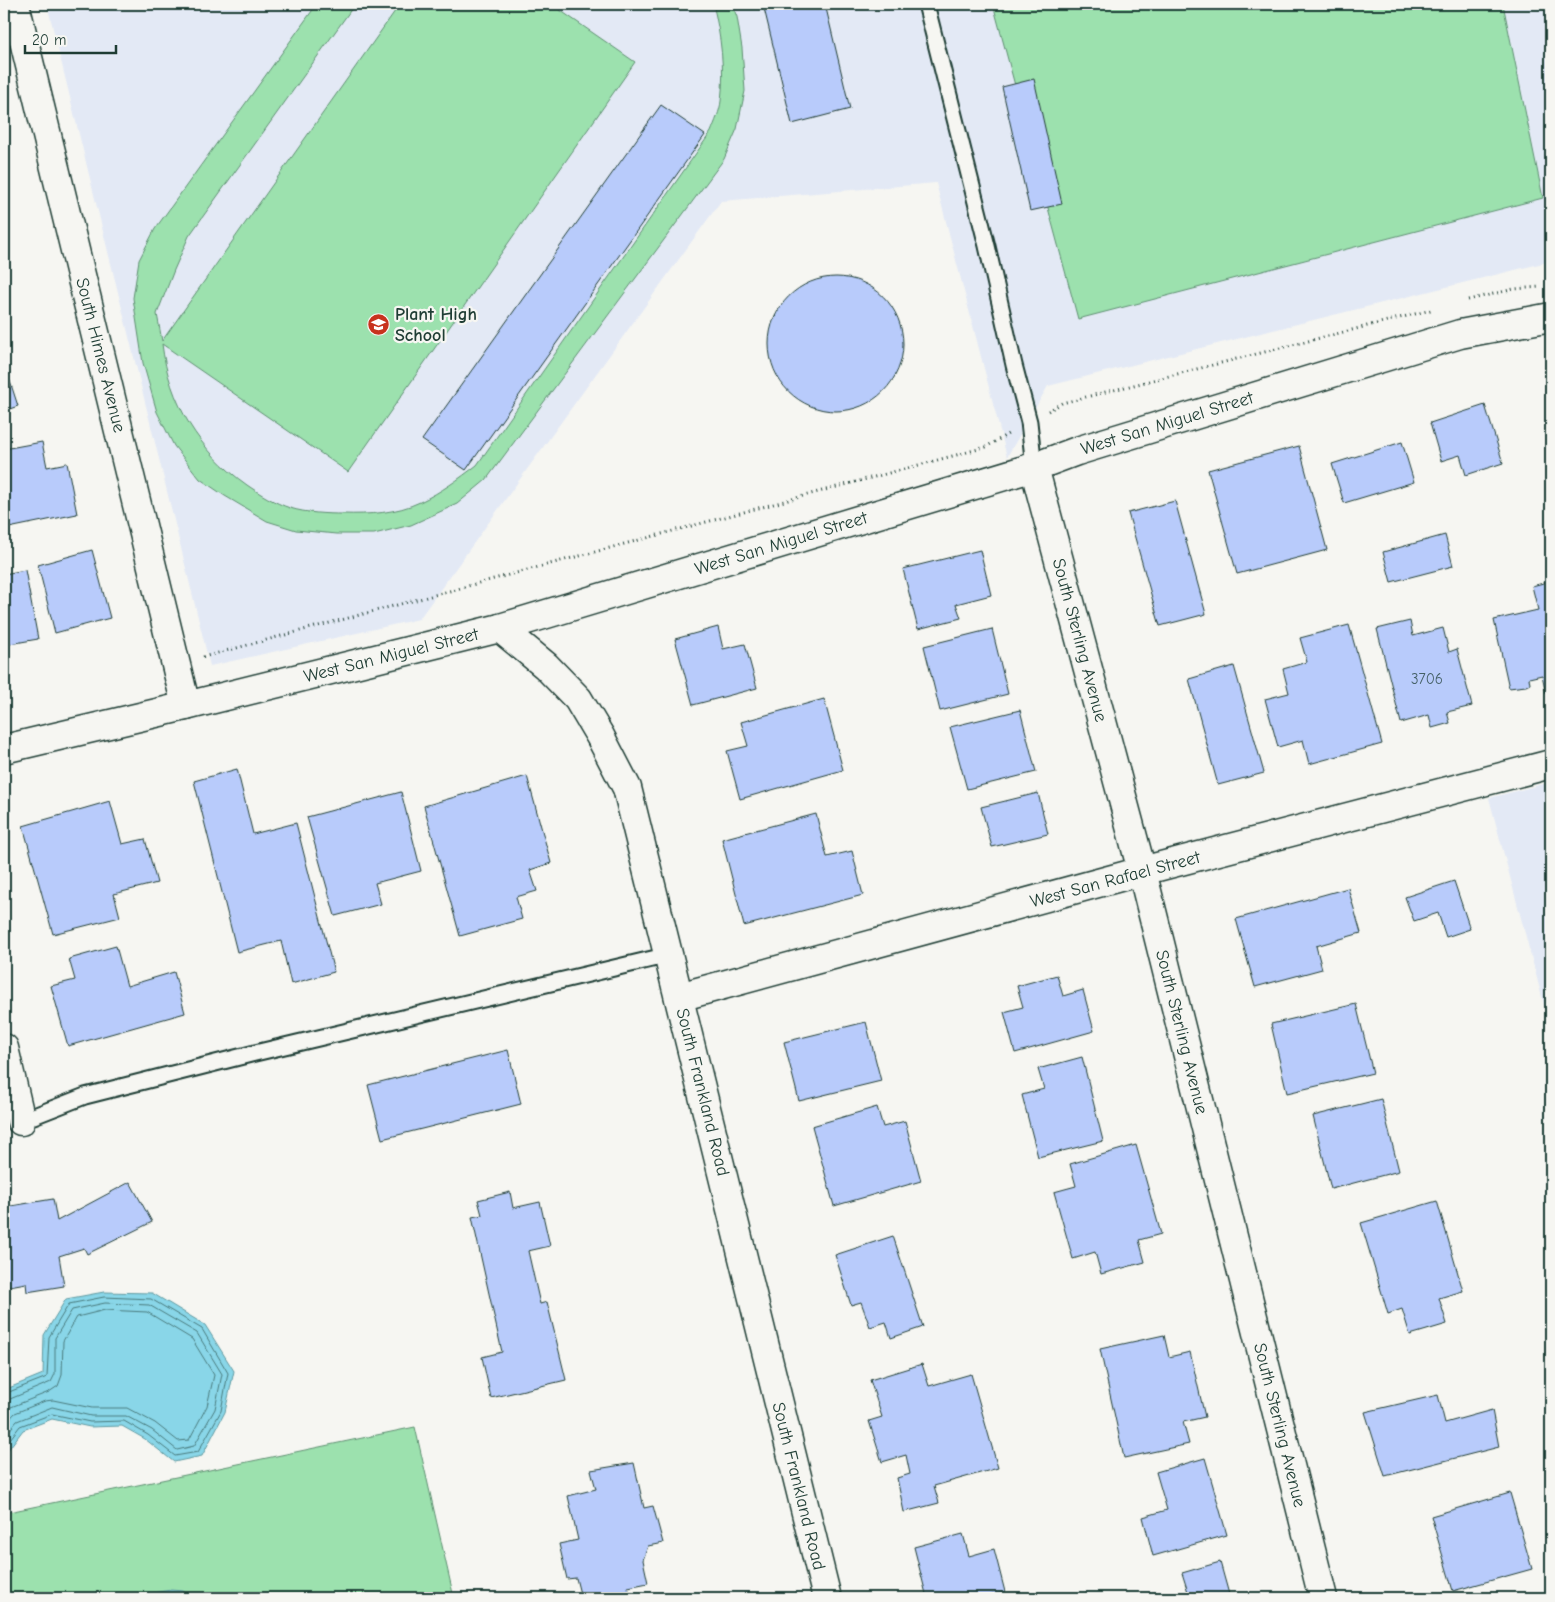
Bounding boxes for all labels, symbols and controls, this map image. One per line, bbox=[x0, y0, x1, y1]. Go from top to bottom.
scale bar bbox=[25, 22, 116, 54]
text: 20 m bbox=[32, 31, 66, 49]
street label: South Himes Avenue bbox=[71, 276, 130, 435]
place label: Plant High School bbox=[395, 304, 477, 346]
school or university icon: Plant High School bbox=[367, 312, 391, 336]
street label: West San Miguel Street bbox=[1078, 387, 1257, 460]
street label: West San Miguel Street bbox=[692, 507, 871, 580]
street label: South Sterling Avenue bbox=[1048, 556, 1111, 724]
street label: West San Miguel Street bbox=[302, 623, 481, 687]
house number: 3706 bbox=[1411, 670, 1443, 688]
street label: West San Rafael Street bbox=[1028, 846, 1203, 912]
street label: South Sterling Avenue bbox=[1151, 948, 1212, 1116]
street label: South Frankland Road bbox=[671, 1006, 734, 1178]
street label: South Sterling Avenue bbox=[1249, 1341, 1310, 1509]
street label: South Frankland Road bbox=[767, 1400, 830, 1572]

